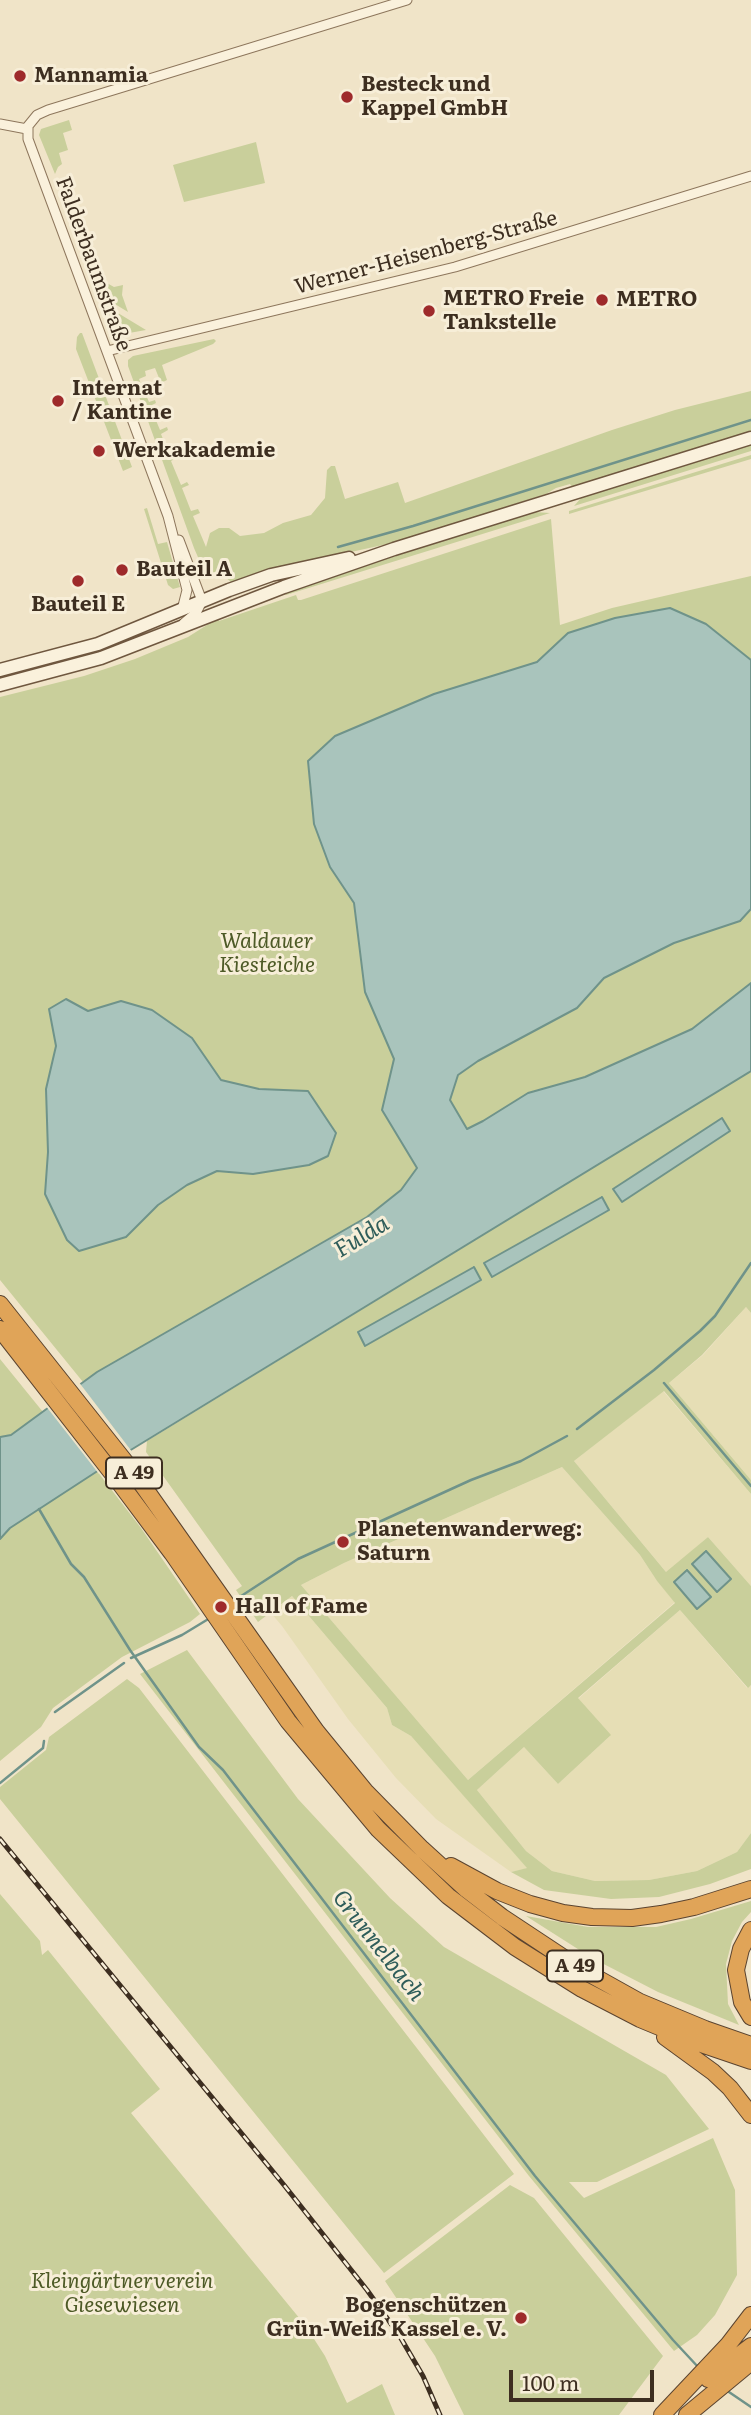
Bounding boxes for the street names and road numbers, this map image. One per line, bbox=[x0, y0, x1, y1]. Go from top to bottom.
street label: Falderbaumstraße bbox=[50, 173, 136, 355]
street label: Werner-Heisenberg-Straße bbox=[292, 206, 560, 300]
road number: A 49 bbox=[106, 1457, 162, 1488]
road number: A 49 bbox=[547, 1950, 603, 1982]

